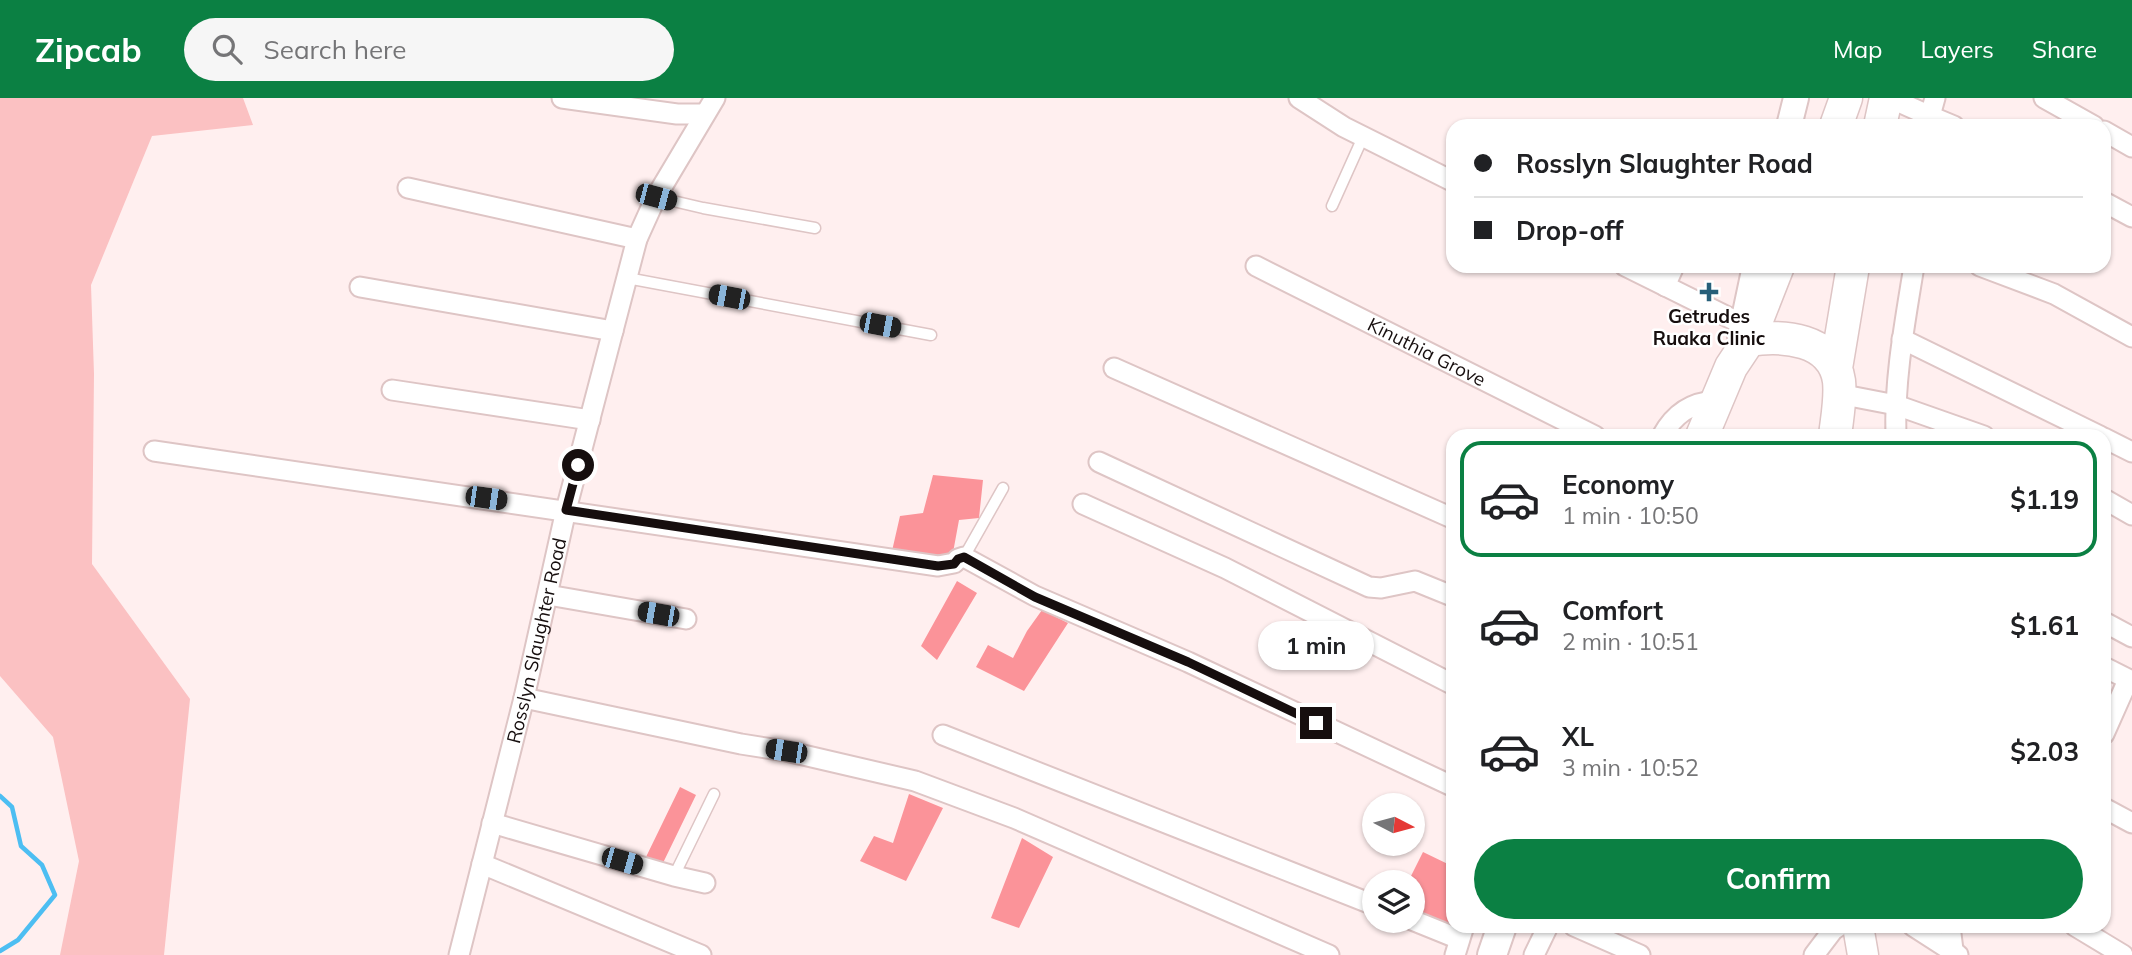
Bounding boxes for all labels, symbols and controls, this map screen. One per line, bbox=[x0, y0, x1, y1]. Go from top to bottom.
search box bbox=[184, 18, 674, 81]
text: Zipcab bbox=[35, 29, 142, 70]
icon: search bbox=[208, 30, 246, 68]
text: Search here bbox=[264, 33, 407, 66]
text: Map bbox=[1833, 34, 1882, 64]
text: Layers bbox=[1920, 34, 1994, 64]
text: Share bbox=[2032, 34, 2097, 64]
text: Rosslyn Slaughter Road bbox=[1516, 147, 1813, 180]
car bbox=[633, 181, 680, 213]
text: Drop-off bbox=[1516, 214, 1623, 247]
marker: Getrudes Ruaka Clinic bbox=[1699, 282, 1719, 302]
car bbox=[707, 283, 752, 311]
place label: Getrudes Ruaka Clinic bbox=[1653, 304, 1766, 350]
car bbox=[858, 311, 903, 339]
street label: Kinuthia Grove bbox=[1364, 312, 1490, 391]
route start bbox=[562, 449, 594, 481]
icon: car bbox=[1478, 468, 1541, 531]
text: Economy bbox=[1562, 468, 1674, 501]
text: $1.19 bbox=[2010, 483, 2079, 516]
car bbox=[464, 485, 509, 511]
text: 1 min · 10:50 bbox=[1562, 501, 1699, 530]
street label: Rosslyn Slaughter Road bbox=[501, 535, 571, 746]
icon: car bbox=[1478, 594, 1541, 657]
text: Comfort bbox=[1562, 594, 1663, 627]
car bbox=[636, 600, 681, 628]
text: $1.61 bbox=[2010, 609, 2079, 642]
callout: 1 min bbox=[1258, 622, 1374, 670]
text: 2 min · 10:51 bbox=[1562, 627, 1699, 656]
text: 1 min bbox=[1286, 631, 1346, 660]
route end bbox=[1300, 707, 1332, 739]
icon: car bbox=[1478, 720, 1541, 783]
text: XL bbox=[1562, 720, 1594, 753]
text: $2.03 bbox=[2010, 735, 2079, 768]
car bbox=[764, 737, 809, 765]
text: 3 min · 10:52 bbox=[1562, 753, 1699, 782]
north arrow bbox=[1362, 793, 1424, 856]
map controls bbox=[1362, 793, 1425, 933]
button: Confirm bbox=[1474, 839, 2083, 919]
car bbox=[599, 845, 646, 877]
button: layers bbox=[1362, 870, 1425, 933]

